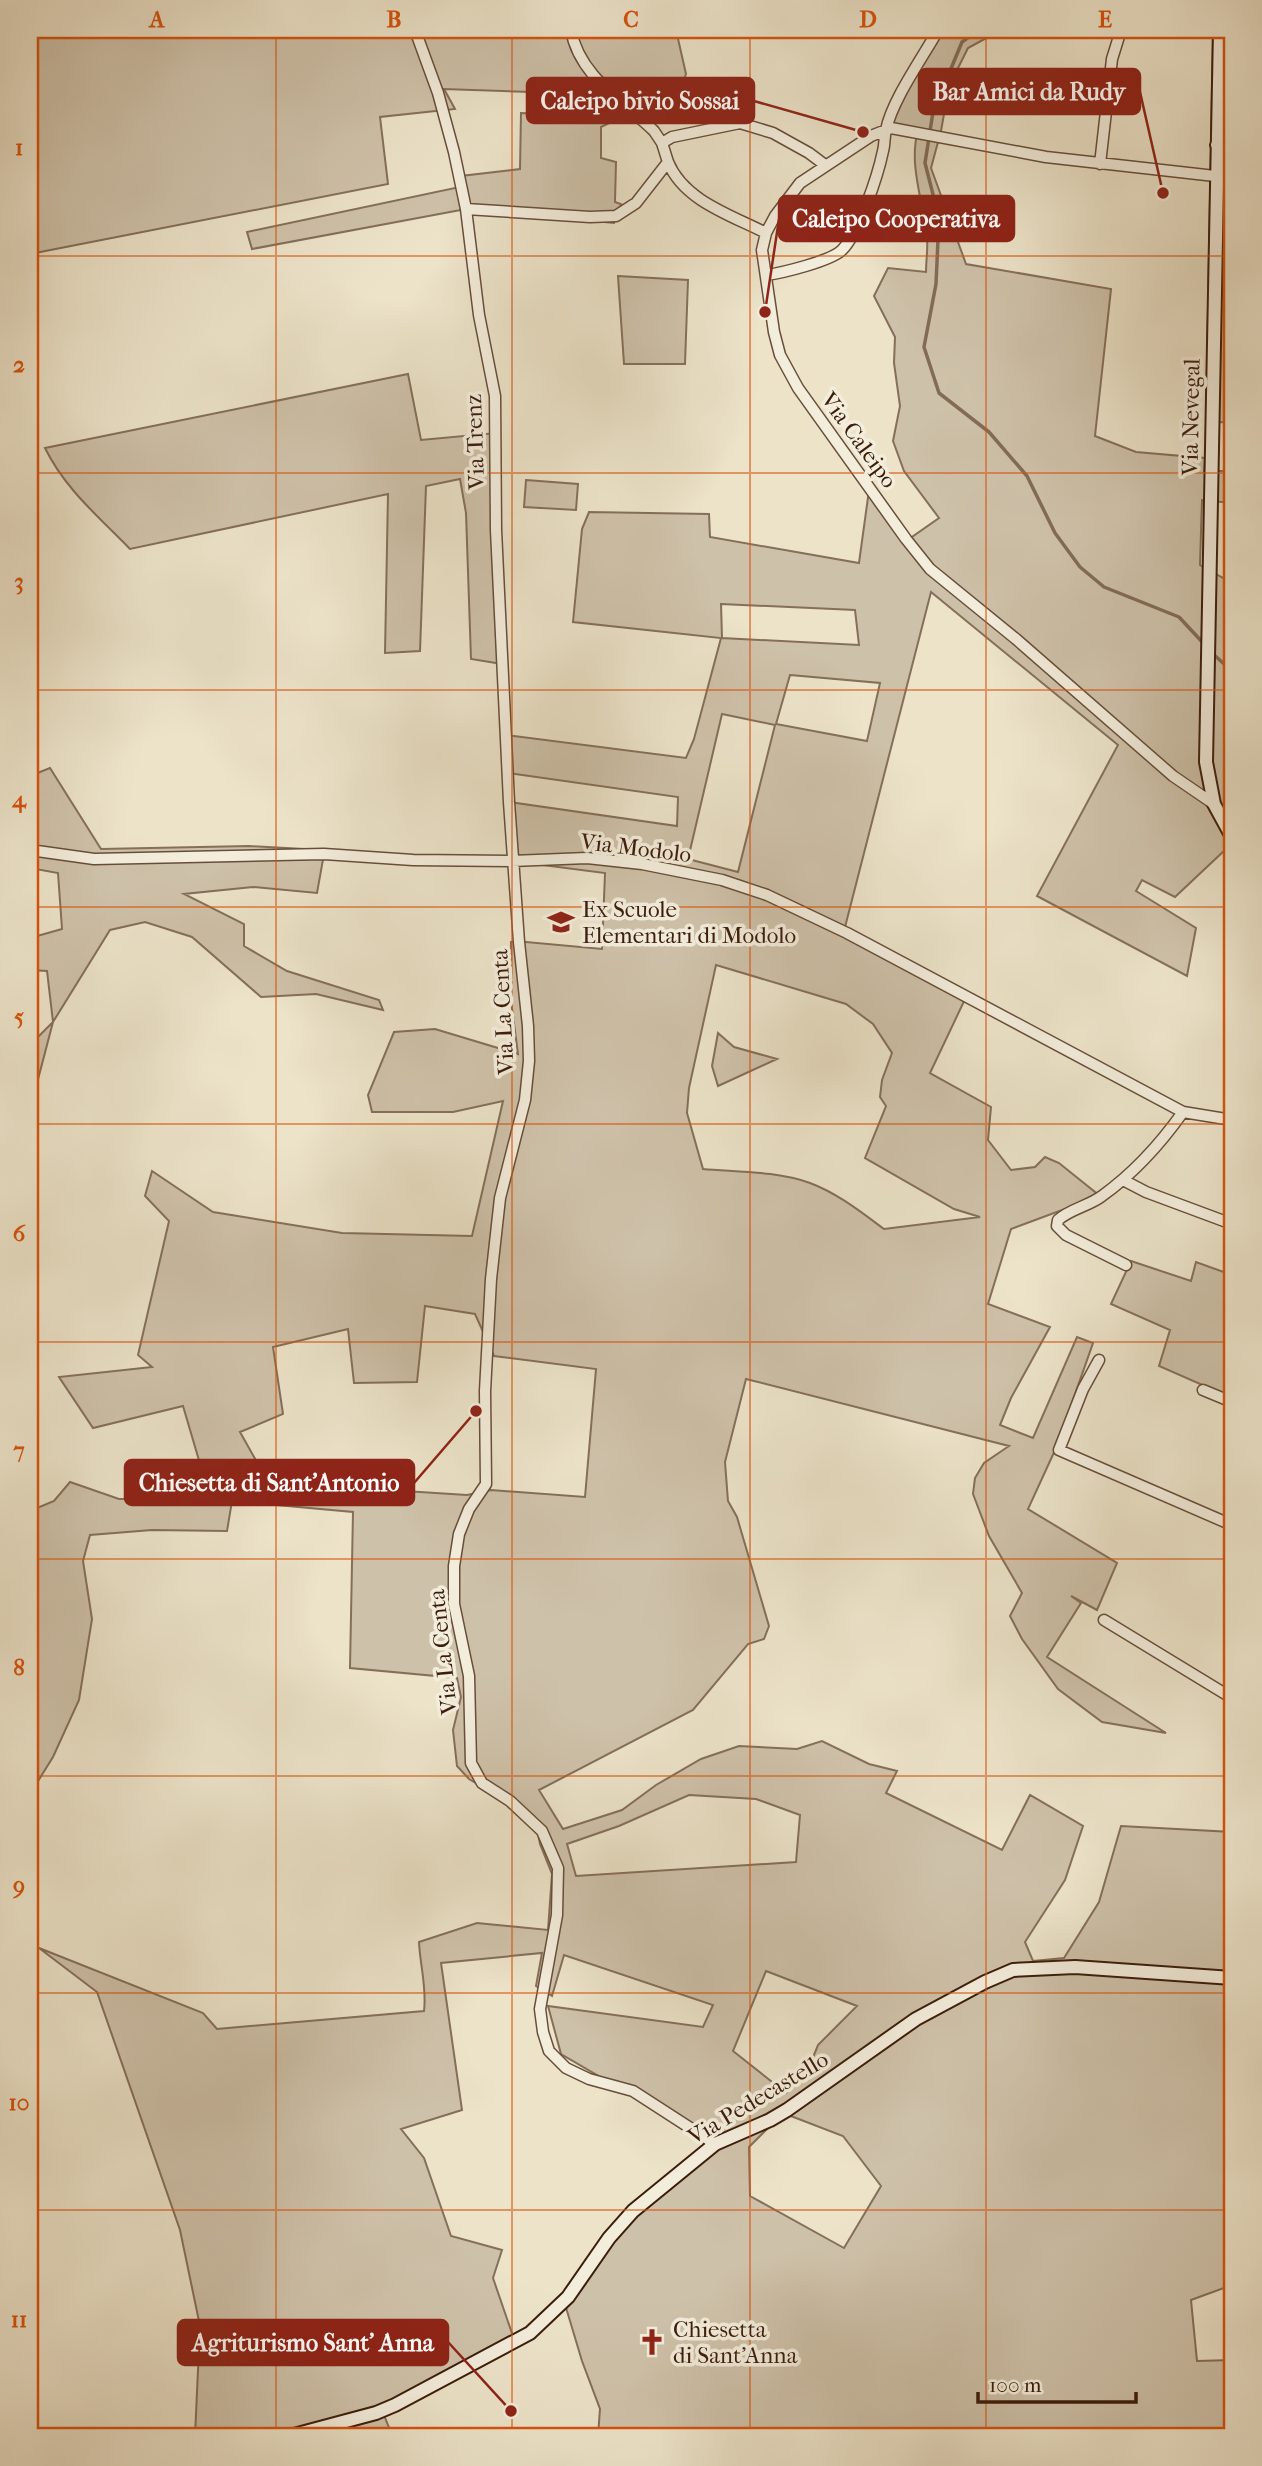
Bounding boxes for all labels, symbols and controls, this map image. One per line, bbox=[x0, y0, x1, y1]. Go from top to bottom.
text: A bbox=[148, 6, 166, 33]
text: B bbox=[387, 6, 402, 33]
text: C bbox=[623, 6, 639, 33]
text: D bbox=[859, 6, 877, 33]
text: E bbox=[1098, 6, 1112, 33]
callout: Bar Amici da Rudy bbox=[919, 69, 1140, 114]
callout: Caleipo bivio Sossai bbox=[527, 78, 754, 123]
text: Bar Amici da Rudy bbox=[933, 78, 1127, 106]
text: Caleipo bivio Sossai bbox=[541, 87, 740, 115]
text: 1 bbox=[15, 134, 23, 161]
callout: Caleipo Cooperativa bbox=[779, 196, 1014, 241]
text: Caleipo Cooperativa bbox=[792, 205, 1001, 233]
text: 2 bbox=[13, 351, 25, 378]
street label: Via Nevegal bbox=[1176, 358, 1206, 477]
street label: Via Caleipo bbox=[815, 386, 903, 493]
street label: Via Trenz bbox=[460, 394, 490, 491]
text: 3 bbox=[14, 568, 24, 595]
text: 4 bbox=[11, 786, 27, 813]
street label: Via Modolo bbox=[578, 828, 693, 868]
place label: Ex Scuole Elementari di Modolo bbox=[582, 896, 796, 949]
school or university icon: Ex Scuole Elementari di Modolo bbox=[546, 907, 576, 937]
street label: Via La Centa bbox=[486, 948, 520, 1076]
text: 5 bbox=[14, 1003, 24, 1030]
text: 6 bbox=[13, 1220, 26, 1247]
text: 7 bbox=[12, 1437, 25, 1464]
callout: Chiesetta di Sant'Antonio bbox=[125, 1460, 414, 1505]
text: Chiesetta di Sant'Antonio bbox=[139, 1469, 399, 1497]
street label: Via La Centa bbox=[423, 1588, 463, 1717]
text: 8 bbox=[13, 1654, 25, 1681]
text: 9 bbox=[12, 1872, 25, 1899]
street label: Via Pedecastello bbox=[682, 2046, 833, 2151]
text: 10 bbox=[9, 2089, 29, 2116]
text: 11 bbox=[11, 2306, 27, 2333]
place label: Chiesetta di Sant'Anna bbox=[673, 2316, 798, 2369]
callout: Agriturismo Sant' Anna bbox=[178, 2320, 448, 2365]
church icon: Chiesetta di Sant'Anna bbox=[637, 2327, 667, 2357]
text: Agriturismo Sant' Anna bbox=[190, 2329, 435, 2357]
scale bar bbox=[978, 2361, 1136, 2405]
text: 100 m bbox=[989, 2373, 1042, 2397]

